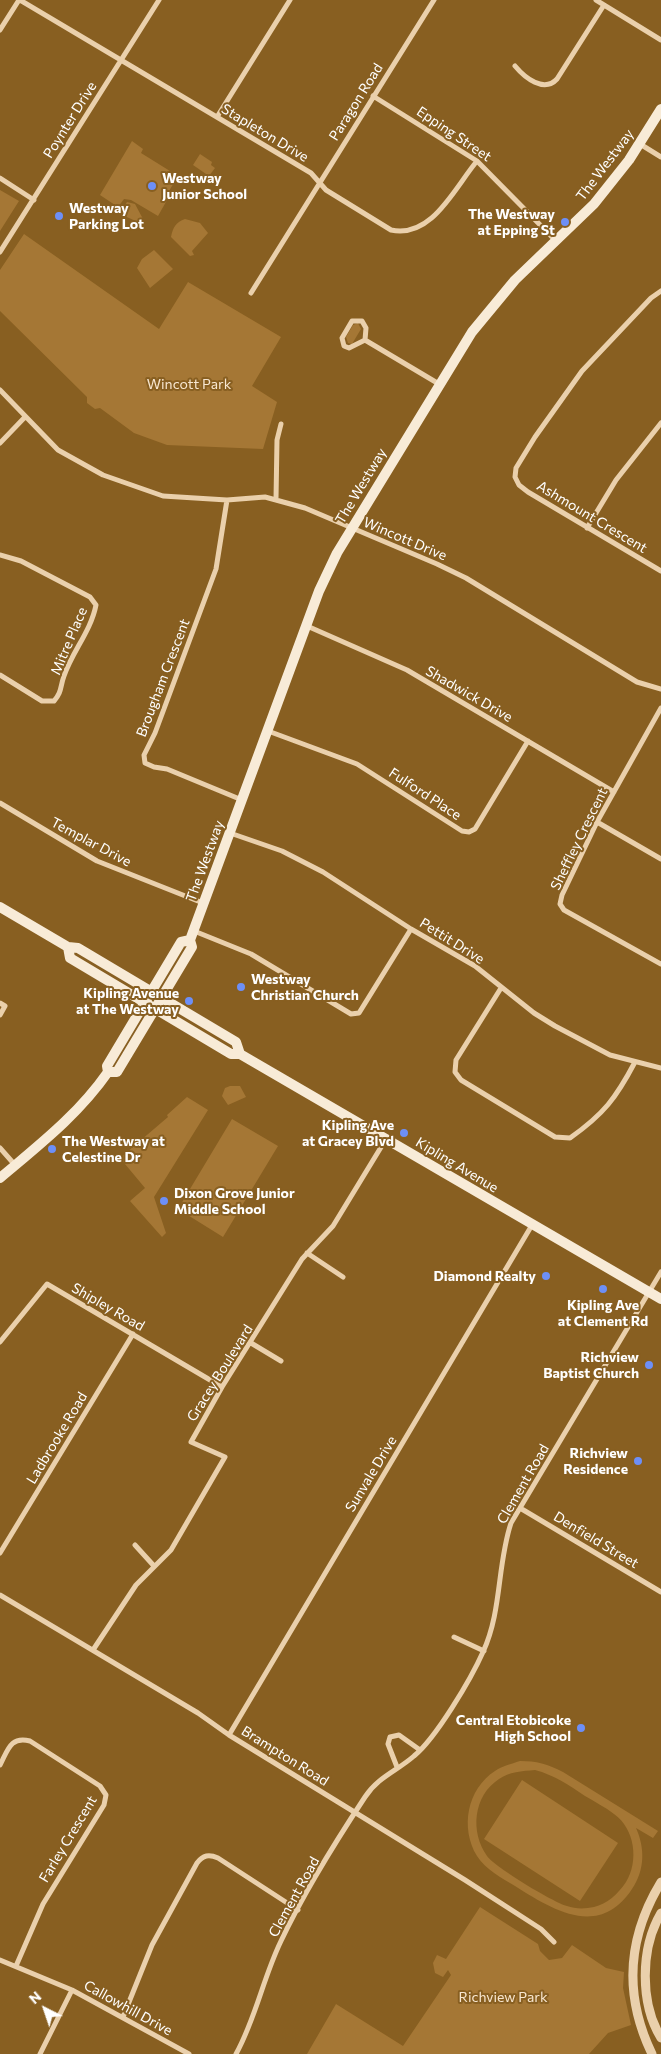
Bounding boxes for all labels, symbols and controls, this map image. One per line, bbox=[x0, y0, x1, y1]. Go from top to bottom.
street label: Paragon Road bbox=[326, 60, 386, 144]
street label: Poynter Drive bbox=[40, 79, 100, 161]
street label: Stapleton Drive bbox=[218, 100, 312, 166]
street label: Epping Street bbox=[414, 103, 494, 165]
street label: The Westway bbox=[573, 126, 637, 204]
place label: Westway Junior School bbox=[162, 170, 247, 202]
marker: Westway Junior School bbox=[146, 180, 158, 192]
place label: Westway Parking Lot bbox=[69, 200, 144, 232]
place label: The Westway at Epping St bbox=[468, 206, 555, 238]
marker: Westway Parking Lot bbox=[53, 210, 65, 222]
marker: The Westway at Epping St bbox=[559, 216, 571, 228]
park label: Wincott Park bbox=[147, 376, 231, 392]
street label: The Westway bbox=[332, 445, 390, 527]
street label: Ashmount Crescent bbox=[534, 477, 650, 557]
street label: Wincott Drive bbox=[361, 514, 449, 564]
street label: Mitre Place bbox=[47, 605, 91, 677]
street label: Brougham Crescent bbox=[133, 617, 193, 739]
street label: Shadwick Drive bbox=[423, 662, 515, 726]
street label: Fulford Place bbox=[386, 764, 464, 824]
street label: Sheffley Crescent bbox=[547, 785, 611, 893]
street label: Templar Drive bbox=[48, 814, 134, 870]
street label: The Westway bbox=[183, 818, 227, 904]
street label: Pettit Drive bbox=[417, 914, 487, 968]
place label: Westway Christian Church bbox=[251, 971, 359, 1004]
marker: Westway Christian Church bbox=[235, 981, 247, 993]
place label: Kipling Avenue at The Westway bbox=[76, 985, 179, 1018]
marker: Kipling Avenue at The Westway bbox=[183, 995, 195, 1007]
place label: Kipling Ave at Gracey Blvd bbox=[302, 1117, 394, 1150]
marker: Kipling Ave at Gracey Blvd bbox=[398, 1127, 410, 1139]
place label: The Westway at Celestine Dr bbox=[62, 1133, 165, 1166]
street label: Kipling Avenue bbox=[413, 1134, 501, 1196]
marker: The Westway at Celestine Dr bbox=[46, 1143, 58, 1155]
place label: Dixon Grove Junior Middle School bbox=[174, 1185, 295, 1218]
marker: Dixon Grove Junior Middle School bbox=[158, 1195, 170, 1207]
place label: Diamond Realty bbox=[434, 1268, 536, 1284]
marker: Diamond Realty bbox=[540, 1270, 552, 1282]
street label: Shipley Road bbox=[69, 1279, 147, 1335]
marker: Kipling Ave at Clement Rd bbox=[597, 1283, 609, 1295]
place label: Kipling Ave at Clement Rd bbox=[558, 1297, 648, 1330]
street label: Gracey Boulevard bbox=[183, 1322, 257, 1424]
place label: Richview Baptist Church bbox=[543, 1349, 639, 1381]
marker: Richview Baptist Church bbox=[643, 1359, 655, 1371]
street label: Ladbrooke Road bbox=[23, 1389, 91, 1487]
street label: Sunvale Drive bbox=[342, 1433, 400, 1515]
street label: Clement Road bbox=[493, 1441, 553, 1527]
place label: Richview Residence bbox=[563, 1445, 628, 1478]
marker: Richview Residence bbox=[632, 1455, 644, 1467]
street label: Denfield Street bbox=[550, 1508, 642, 1572]
place label: Central Etobicoke High School bbox=[456, 1712, 571, 1744]
street label: Brampton Road bbox=[238, 1722, 332, 1790]
marker: Central Etobicoke High School bbox=[575, 1722, 587, 1734]
street label: Farley Crescent bbox=[36, 1793, 100, 1885]
street label: Clement Road bbox=[265, 1854, 323, 1940]
street label: Callowhill Drive bbox=[81, 1977, 175, 2039]
north arrow bbox=[20, 1984, 70, 2034]
text: N bbox=[25, 1987, 44, 2007]
park label: Richview Park bbox=[459, 1989, 547, 2005]

